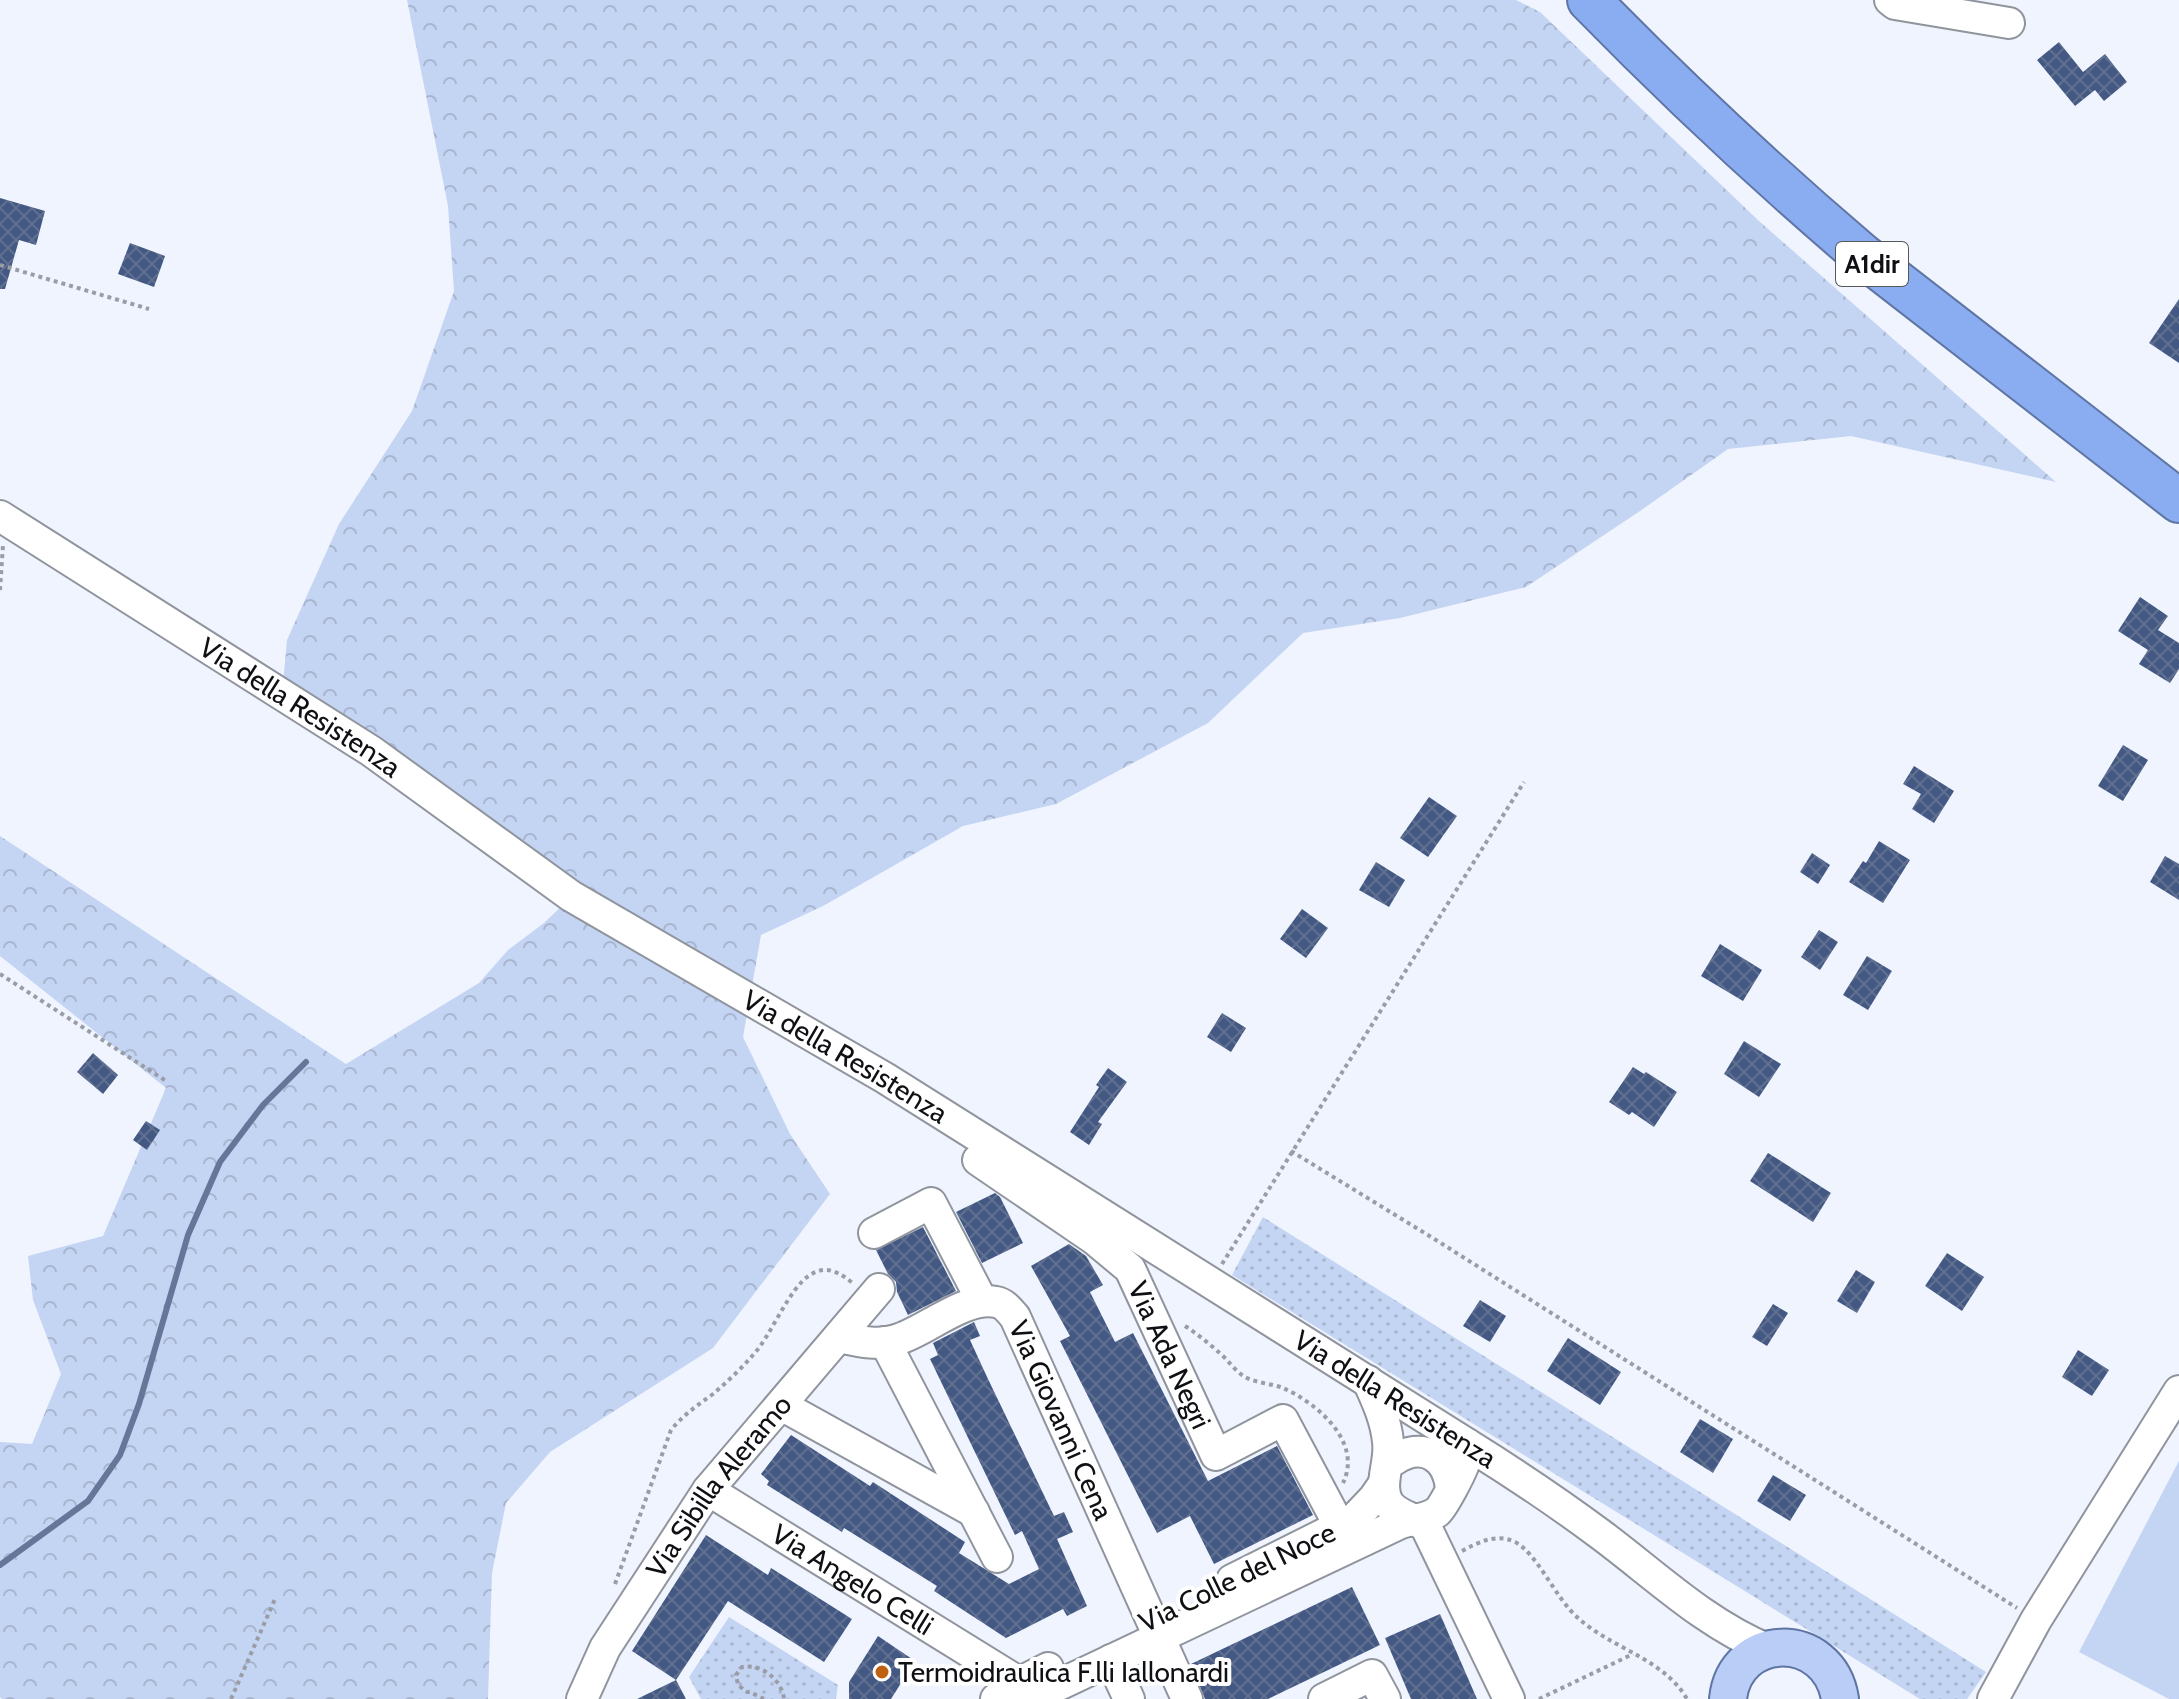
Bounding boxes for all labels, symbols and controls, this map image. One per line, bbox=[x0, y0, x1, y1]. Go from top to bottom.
road number: A1dir bbox=[1836, 242, 1908, 286]
street label: Via della Resistenza bbox=[193, 630, 408, 785]
street label: Via della Resistenza bbox=[737, 982, 955, 1131]
street label: Via Ada Negri bbox=[1121, 1276, 1219, 1434]
street label: Via Giovanni Cena bbox=[1002, 1315, 1121, 1525]
street label: Via della Resistenza bbox=[1288, 1323, 1503, 1475]
street label: Via Sibilla Aleramo bbox=[639, 1388, 799, 1584]
street label: Via Colle del Noce bbox=[1133, 1515, 1341, 1639]
street label: Via Angelo Celli bbox=[765, 1517, 940, 1642]
place label: Termoidraulica F.lli Iallonardi bbox=[898, 1655, 1229, 1689]
marker: Termoidraulica F.lli Iallonardi bbox=[873, 1663, 891, 1681]

